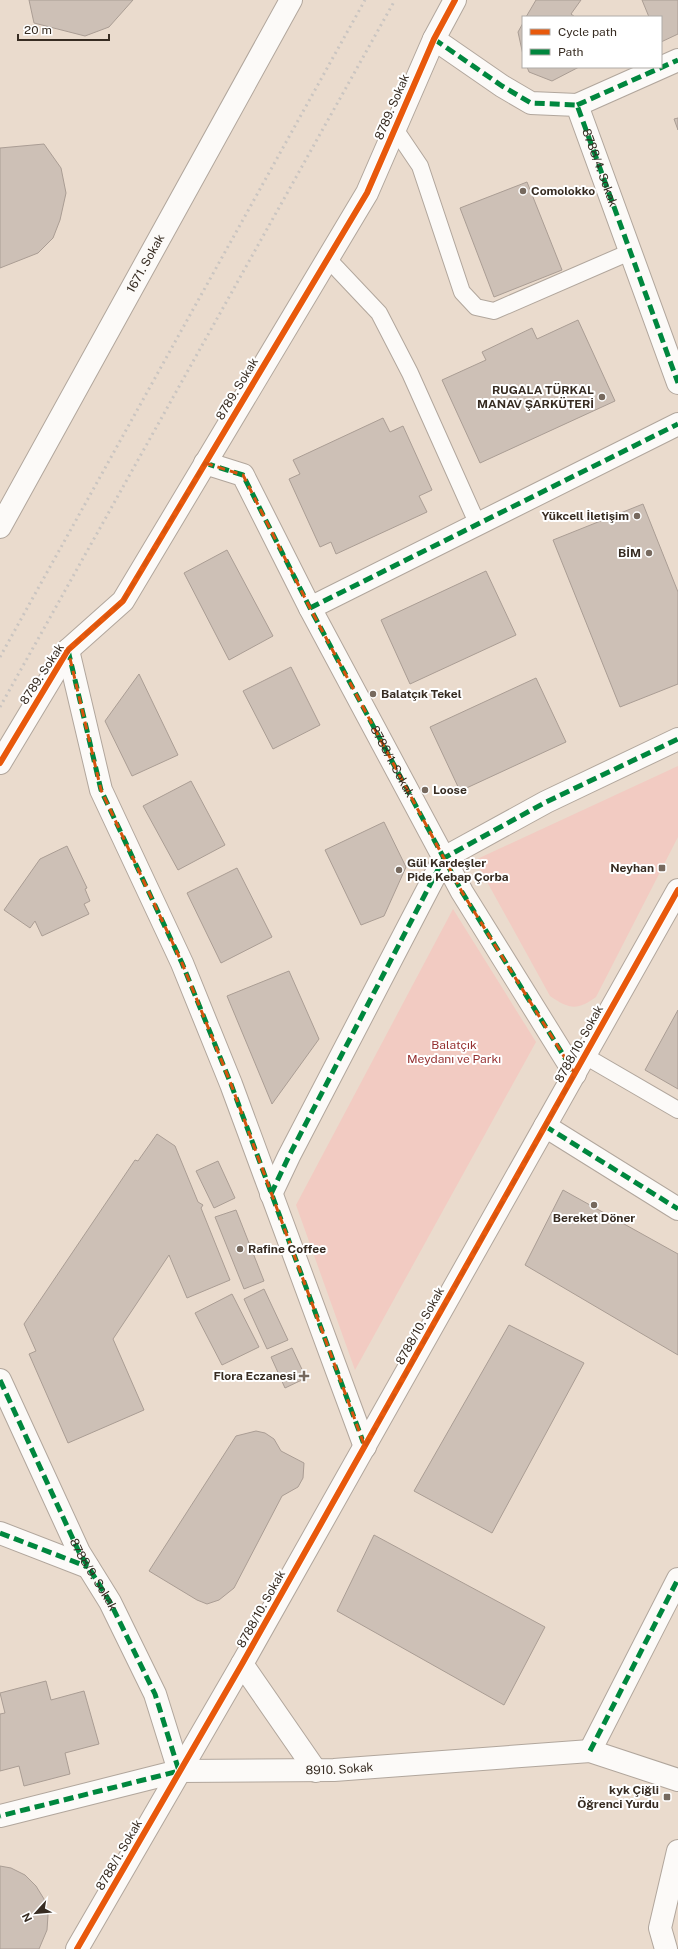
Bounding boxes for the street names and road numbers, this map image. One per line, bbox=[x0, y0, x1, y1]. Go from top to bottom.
street label: 8789. Sokak bbox=[372, 72, 412, 142]
street label: 8788/4. Sokak bbox=[579, 127, 620, 209]
street label: 1671. Sokak bbox=[124, 232, 167, 295]
street label: 8789. Sokak bbox=[213, 355, 261, 423]
street label: 8789. Sokak bbox=[17, 641, 67, 707]
street label: 8788/1. Sokak bbox=[367, 723, 417, 800]
street label: 8788/10. Sokak bbox=[552, 1002, 606, 1085]
street label: 8788/10. Sokak bbox=[393, 1284, 447, 1367]
street label: 8788/9. Sokak bbox=[67, 1536, 120, 1613]
street label: 8788/10. Sokak bbox=[234, 1567, 288, 1650]
street label: 8910. Sokak bbox=[305, 1760, 374, 1777]
street label: 8788/1. Sokak bbox=[93, 1817, 145, 1893]

